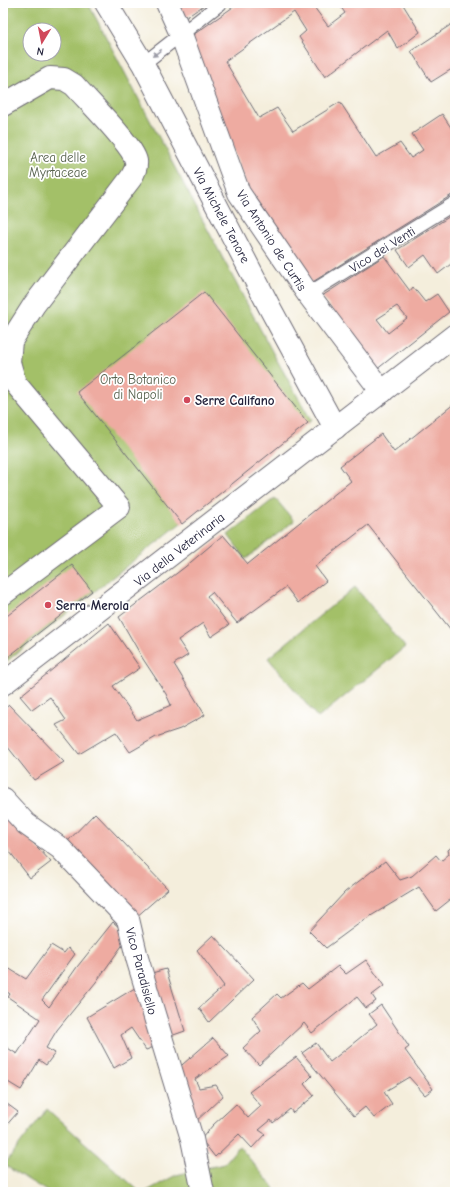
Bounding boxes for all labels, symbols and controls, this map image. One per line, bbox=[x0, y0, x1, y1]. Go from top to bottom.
north arrow bbox=[22, 22, 62, 62]
text: N bbox=[36, 44, 45, 58]
one-way arrow bbox=[152, 48, 163, 57]
park label: Area delle Myrtaceae bbox=[29, 150, 87, 180]
street label: Via Michele Tenore bbox=[190, 165, 253, 266]
street label: Via Antonio de Curtis bbox=[233, 187, 310, 293]
street label: Vico dei Venti bbox=[347, 223, 418, 276]
park label: Orto Botanico di Napoli bbox=[100, 372, 176, 402]
place label: Serre Califano bbox=[195, 393, 275, 408]
marker: Serre Califano bbox=[182, 395, 192, 405]
street label: Via della Veterinaria bbox=[131, 509, 227, 589]
place label: Serra Merola bbox=[56, 598, 129, 613]
marker: Serra Merola bbox=[43, 600, 53, 610]
street label: Vico Paradisiello bbox=[123, 926, 160, 1017]

